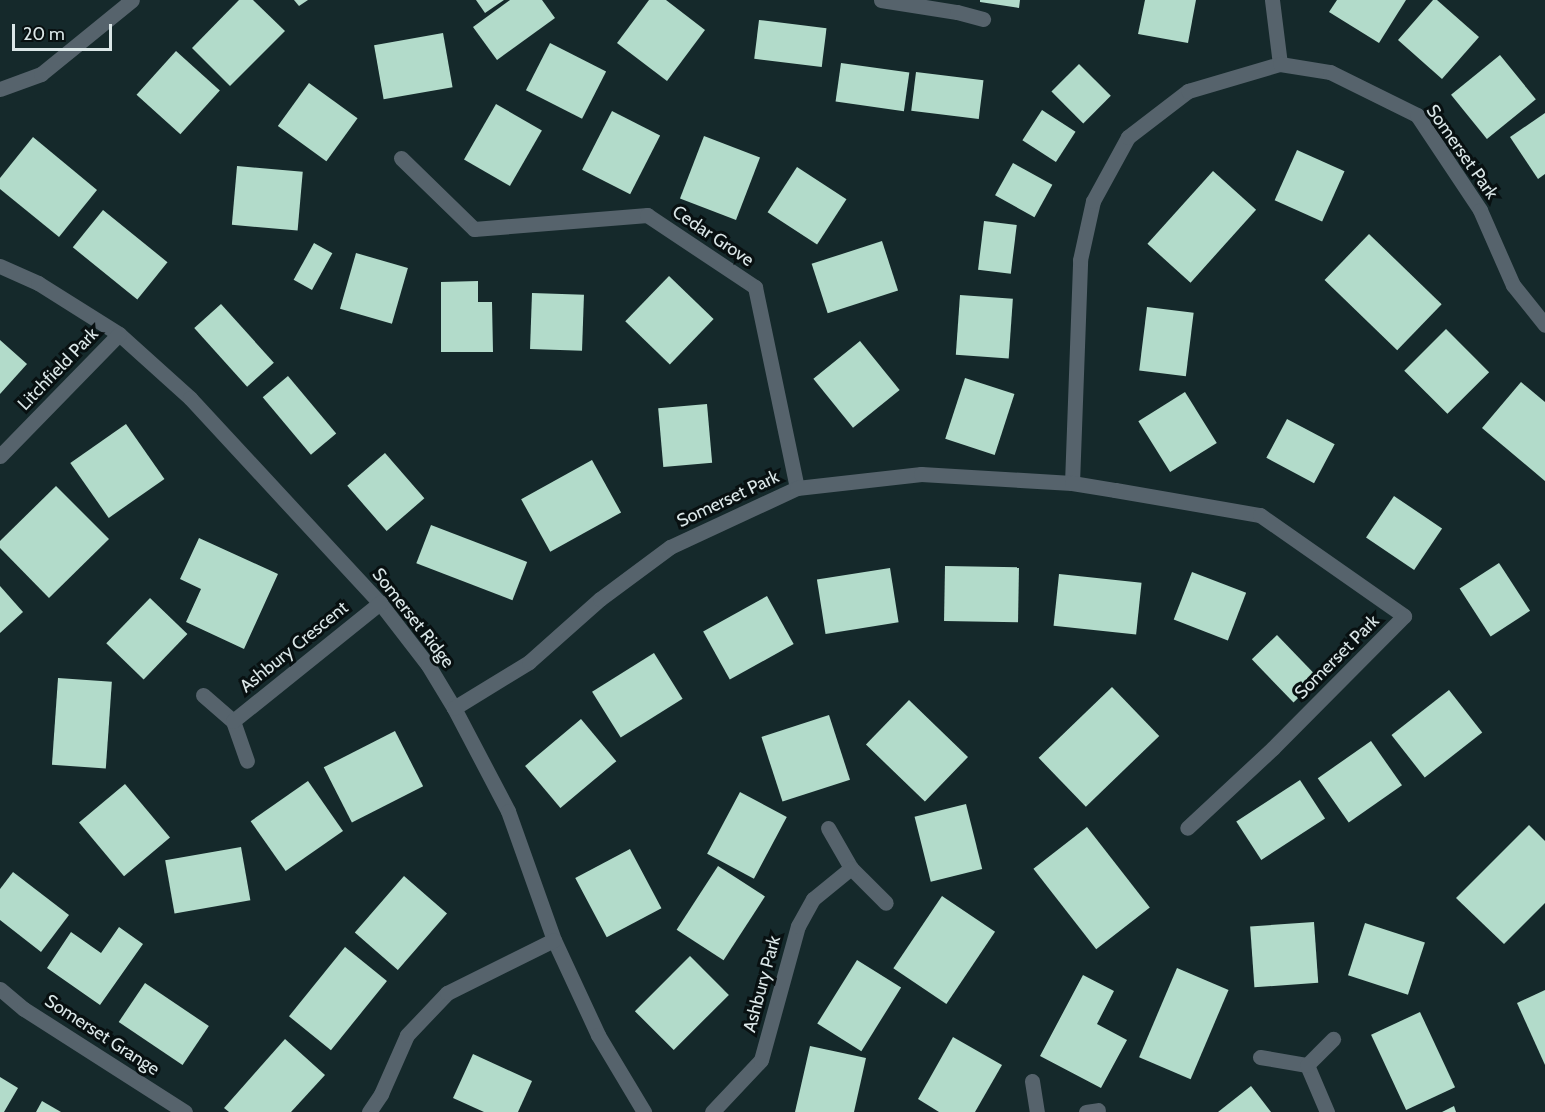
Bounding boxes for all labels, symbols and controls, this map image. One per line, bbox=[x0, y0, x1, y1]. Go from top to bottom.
scale bar bbox=[15, 12, 116, 50]
text: 20 m bbox=[23, 23, 65, 45]
street label: Somerset Park bbox=[1422, 101, 1502, 203]
street label: Cedar Grove bbox=[668, 201, 758, 271]
street label: Litchfield Park bbox=[13, 323, 103, 415]
street label: Somerset Park bbox=[673, 466, 783, 532]
street label: Somerset Ridge bbox=[367, 564, 459, 672]
street label: Ashbury Crescent bbox=[236, 597, 352, 697]
street label: Somerset Park bbox=[1290, 610, 1384, 704]
street label: Ashbury Park bbox=[739, 933, 785, 1035]
street label: Somerset Grange bbox=[41, 990, 163, 1080]

